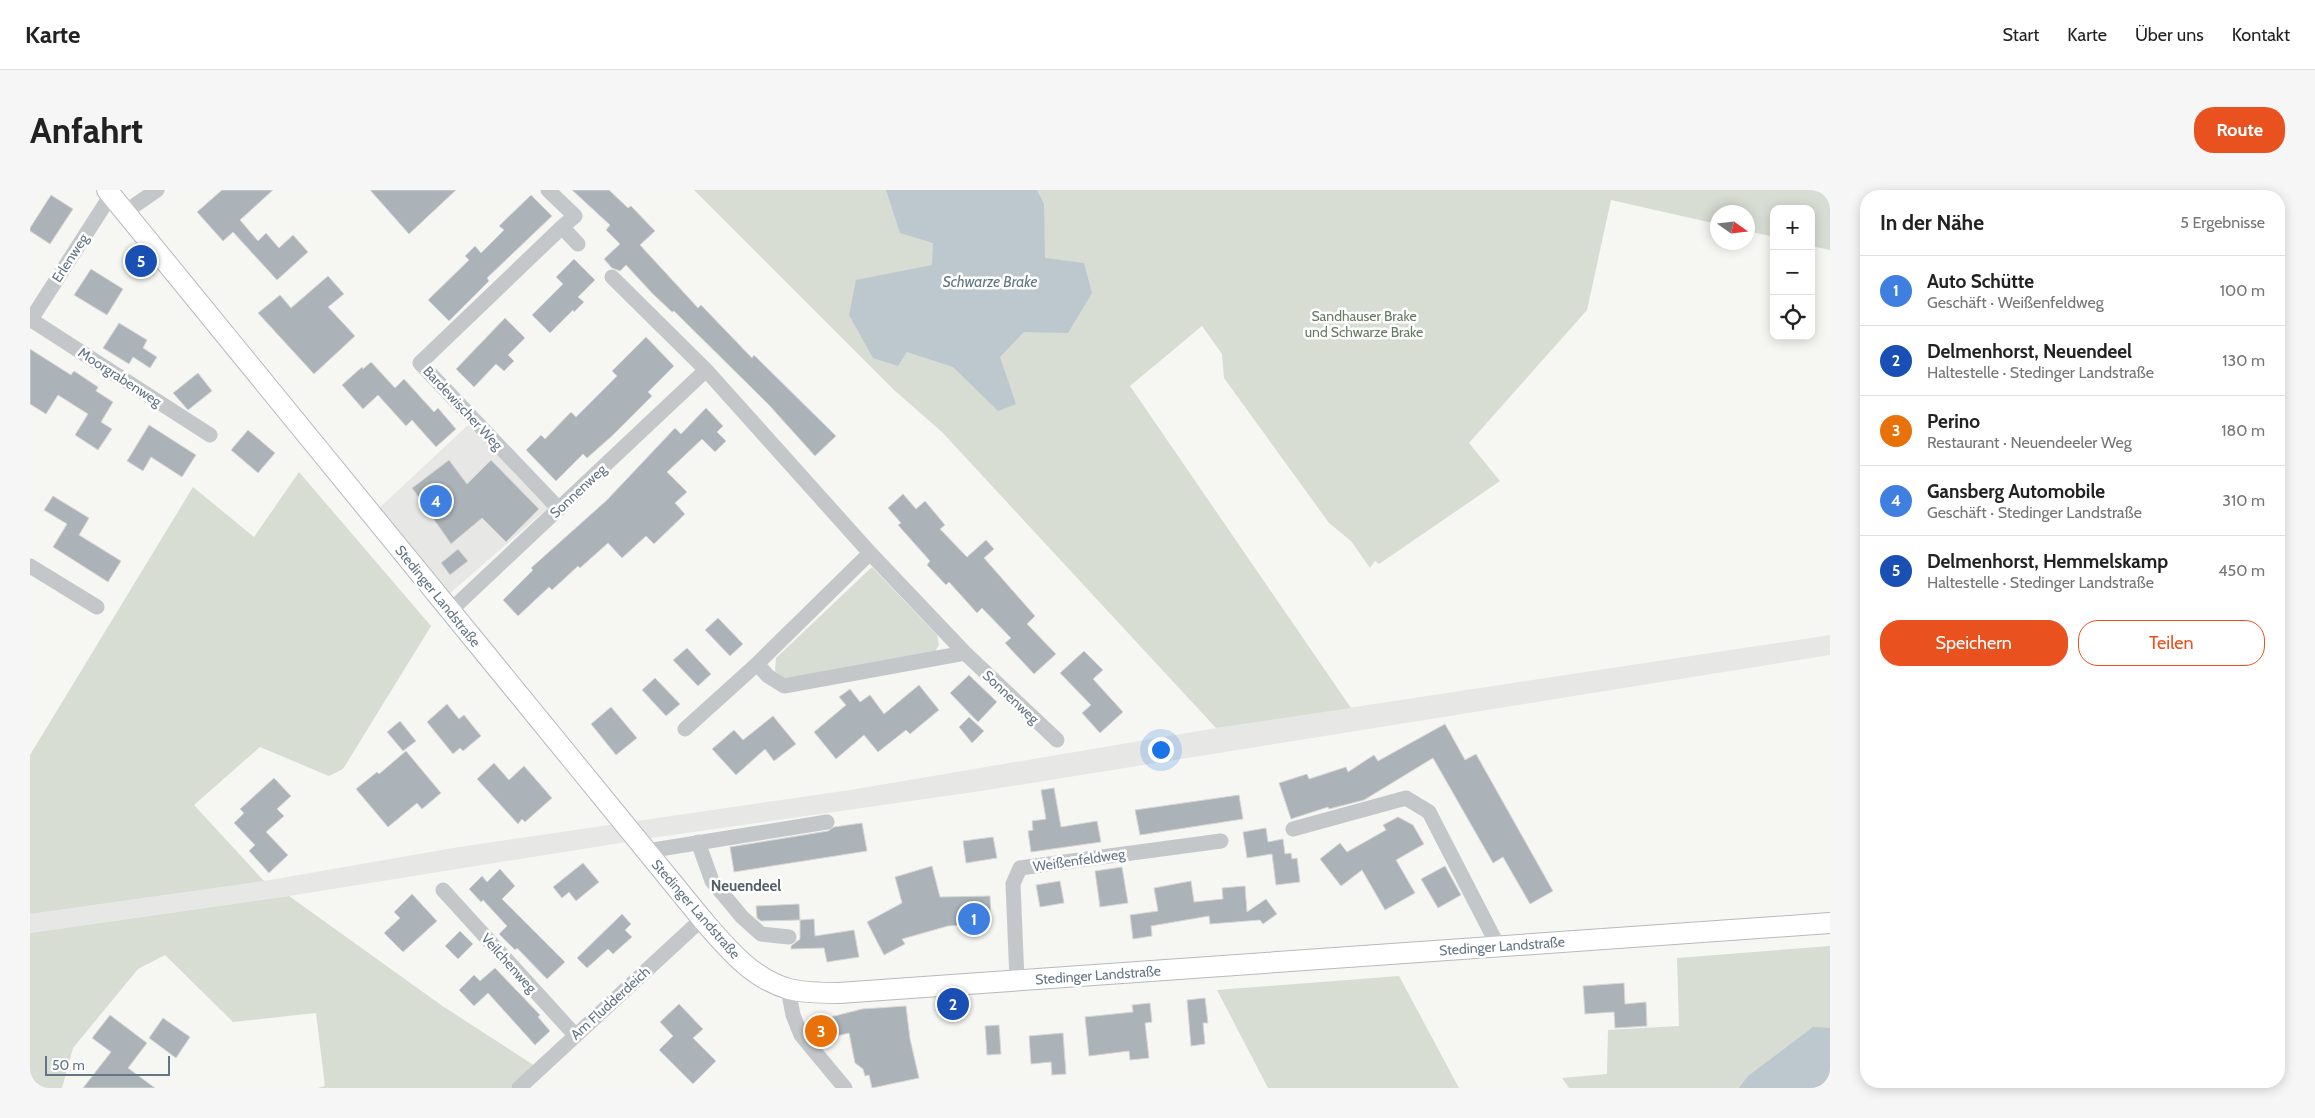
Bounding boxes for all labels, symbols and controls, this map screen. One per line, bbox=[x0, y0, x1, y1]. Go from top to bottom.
text: Karte bbox=[25, 20, 80, 49]
text: Start bbox=[2003, 24, 2039, 46]
text: Karte bbox=[2067, 24, 2107, 46]
text: Über uns bbox=[2135, 24, 2204, 46]
text: Kontakt bbox=[2232, 24, 2290, 46]
button: Route bbox=[2194, 107, 2285, 153]
text: Anfahrt bbox=[30, 109, 143, 152]
north arrow bbox=[1710, 205, 1755, 250]
map controls bbox=[1770, 205, 1815, 340]
button: + bbox=[1770, 205, 1815, 250]
text: In der Nähe bbox=[1880, 210, 1984, 235]
text: 5 Ergebnisse bbox=[2180, 213, 2265, 232]
street label: Erlenweg bbox=[48, 229, 93, 286]
pin: 5 bbox=[125, 242, 157, 280]
button: − bbox=[1770, 250, 1815, 295]
text: Auto Schütte bbox=[1927, 270, 2034, 293]
water label: Schwarze Brake bbox=[943, 273, 1037, 291]
text: 1 bbox=[1893, 281, 1899, 300]
text: 100 m bbox=[2220, 281, 2265, 300]
text: Geschäft · Weißenfeldweg bbox=[1927, 293, 2104, 312]
button: locate bbox=[1770, 295, 1815, 340]
park label: Sandhauser Brake und Schwarze Brake bbox=[1305, 307, 1423, 341]
text: Delmenhorst, Neuendeel bbox=[1927, 340, 2132, 363]
street label: Moorgrabenweg bbox=[75, 343, 166, 411]
text: 2 bbox=[1892, 351, 1900, 370]
text: 130 m bbox=[2222, 351, 2265, 370]
street label: Bardewischer Weg bbox=[419, 362, 507, 455]
text: Haltestelle · Stedinger Landstraße bbox=[1927, 363, 2154, 382]
text: Perino bbox=[1927, 410, 1980, 433]
text: 3 bbox=[1892, 421, 1900, 440]
text: 180 m bbox=[2221, 421, 2265, 440]
text: Restaurant · Neuendeeler Weg bbox=[1927, 433, 2132, 452]
street label: Sonnenweg bbox=[546, 460, 611, 522]
text: Gansberg Automobile bbox=[1927, 480, 2105, 503]
pin: 4 bbox=[420, 482, 452, 520]
text: 4 bbox=[1891, 491, 1901, 510]
text: 310 m bbox=[2222, 491, 2265, 510]
text: Geschäft · Stedinger Landstraße bbox=[1927, 503, 2142, 522]
street label: Stedinger Landstraße bbox=[391, 541, 485, 651]
text: Delmenhorst, Hemmelskamp bbox=[1927, 550, 2168, 573]
text: 5 bbox=[1892, 561, 1900, 580]
text: 450 m bbox=[2218, 561, 2265, 580]
text: Haltestelle · Stedinger Landstraße bbox=[1927, 573, 2154, 592]
button: Speichern bbox=[1880, 620, 2068, 666]
button: Teilen bbox=[2078, 620, 2265, 666]
street label: Sonnenweg bbox=[979, 666, 1044, 728]
your location bbox=[1148, 737, 1174, 763]
street label: Weißenfeldweg bbox=[1032, 844, 1127, 875]
street label: Stedinger Landstraße bbox=[648, 855, 744, 963]
district label: Neuendeel bbox=[711, 877, 781, 895]
pin: 1 bbox=[958, 900, 990, 938]
street label: Veilchenweg bbox=[478, 929, 541, 997]
street label: Stedinger Landstraße bbox=[1438, 933, 1566, 959]
street label: Stedinger Landstraße bbox=[1034, 962, 1162, 988]
street label: Am Fludderdeich bbox=[567, 963, 653, 1043]
pin: 2 bbox=[937, 985, 969, 1023]
pin: 3 bbox=[805, 1012, 837, 1050]
scale bar bbox=[45, 1053, 170, 1076]
text: 50 m bbox=[52, 1056, 85, 1074]

